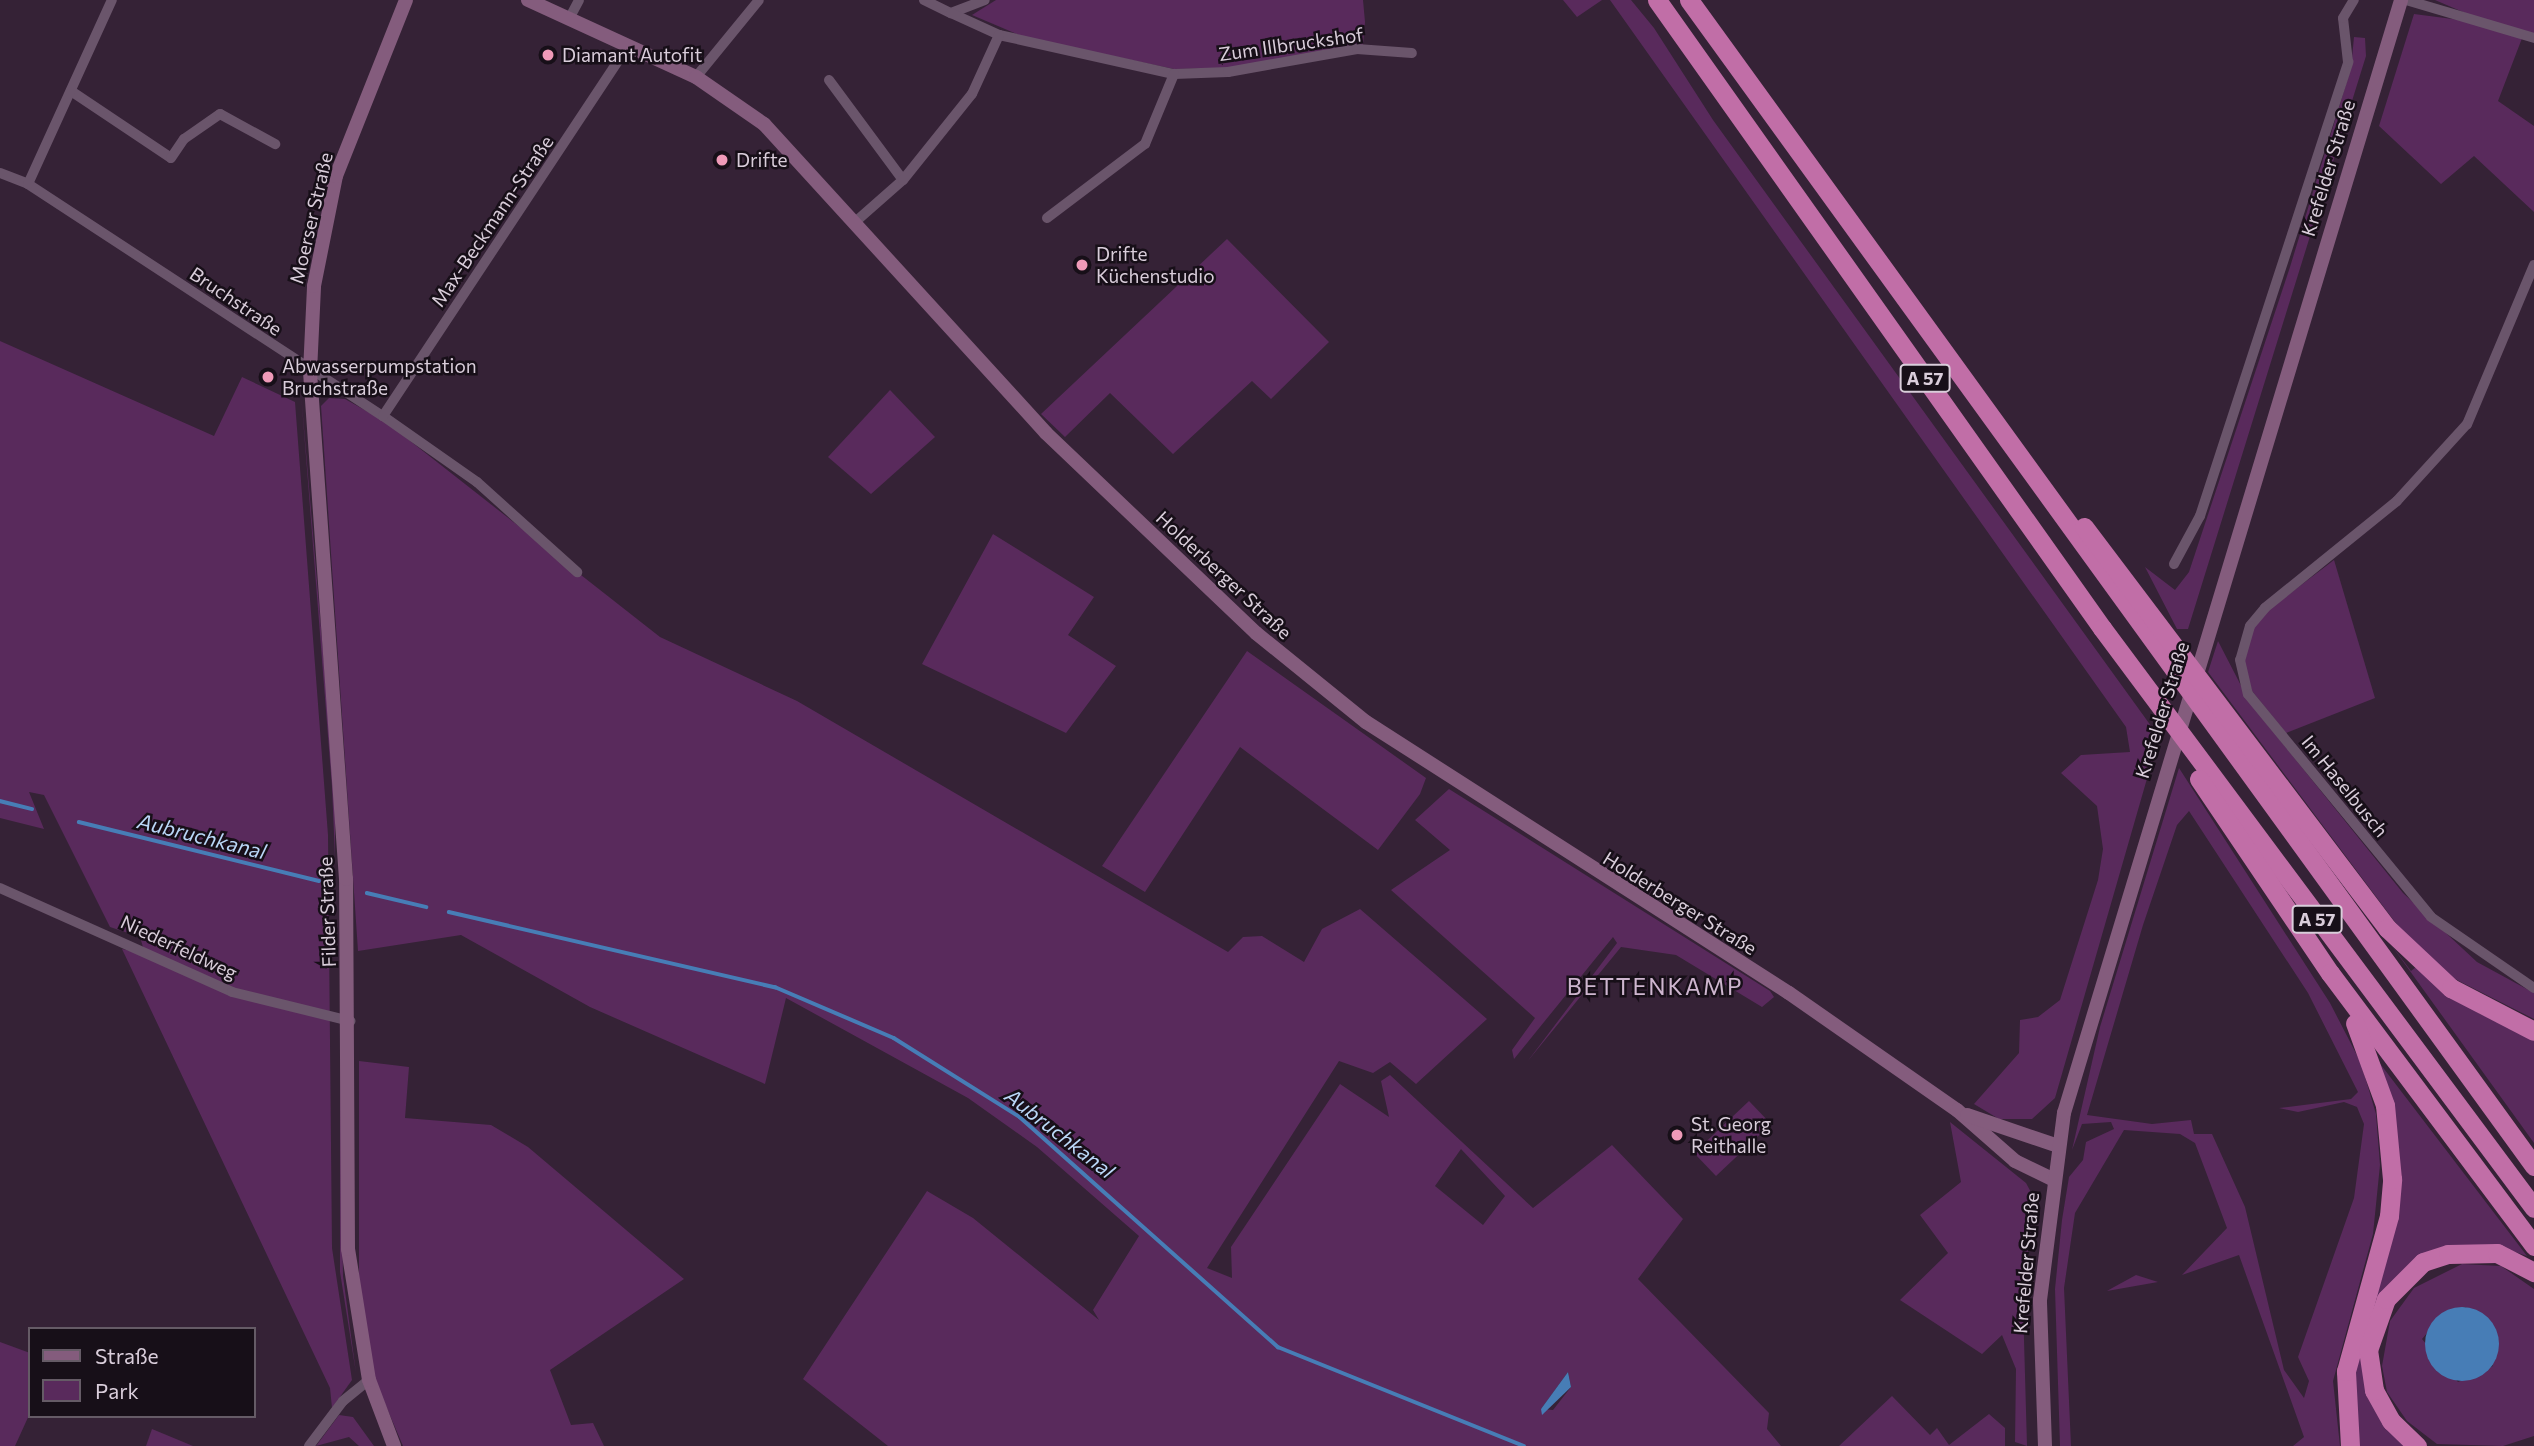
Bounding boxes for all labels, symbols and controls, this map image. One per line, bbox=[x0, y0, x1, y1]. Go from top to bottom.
street label: Zum Illbruckshof bbox=[1217, 23, 1365, 65]
place label: Diamant Autofit bbox=[562, 44, 702, 66]
marker: Diamant Autofit bbox=[540, 47, 556, 63]
street label: Krefelder Straße bbox=[2296, 97, 2360, 239]
street label: Max-Beckmann-Straße bbox=[426, 131, 558, 311]
place label: Drifte bbox=[736, 149, 788, 171]
street label: Moerser Straße bbox=[285, 150, 337, 286]
marker: Drifte bbox=[714, 152, 730, 168]
place label: Drifte Küchenstudio bbox=[1096, 243, 1215, 287]
marker: Drifte Küchenstudio bbox=[1074, 257, 1090, 273]
street label: Bruchstraße bbox=[186, 262, 286, 340]
place label: Abwasserpumpstation Bruchstraße bbox=[282, 355, 477, 399]
road number: A 57 bbox=[1899, 364, 1951, 392]
marker: Abwasserpumpstation Bruchstraße bbox=[260, 369, 276, 385]
street label: Holderberger Straße bbox=[1152, 506, 1296, 644]
street label: Krefelder Straße bbox=[2130, 639, 2194, 781]
street label: Im Haselbusch bbox=[2297, 731, 2393, 841]
water label: Aubruchkanal bbox=[135, 808, 269, 864]
street label: Holderberger Straße bbox=[1599, 846, 1761, 960]
street label: Filder Straße bbox=[314, 856, 340, 968]
road number: A 57 bbox=[2291, 904, 2343, 934]
street label: Niederfeldweg bbox=[117, 910, 241, 984]
district label: BETTENKAMP bbox=[1568, 972, 1742, 1000]
water label: Aubruchkanal bbox=[1000, 1083, 1120, 1183]
place label: St. Georg Reithalle bbox=[1691, 1113, 1771, 1157]
marker: St. Georg Reithalle bbox=[1669, 1127, 1685, 1143]
street label: Krefelder Straße bbox=[2008, 1191, 2044, 1335]
legend bbox=[28, 1327, 256, 1418]
text: Straße bbox=[95, 1343, 159, 1368]
text: Park bbox=[95, 1378, 139, 1403]

